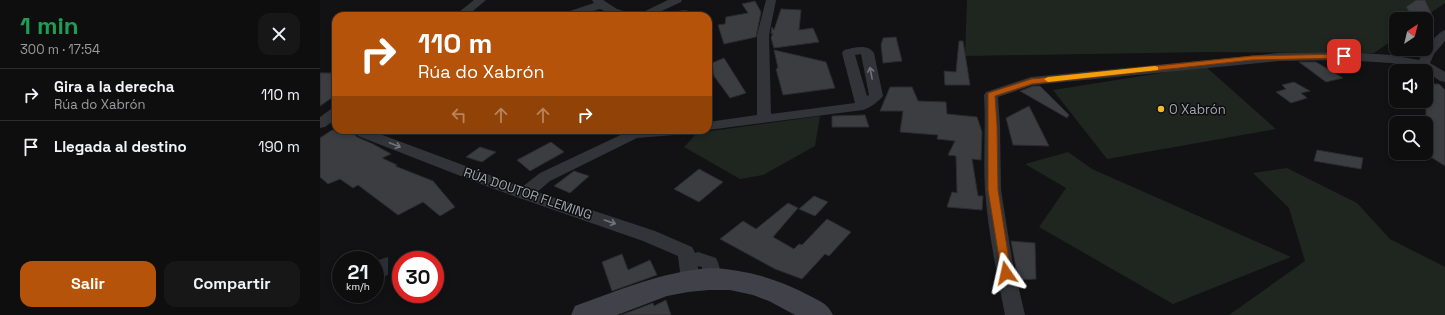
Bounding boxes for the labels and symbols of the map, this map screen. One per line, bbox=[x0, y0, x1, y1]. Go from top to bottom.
north arrow bbox=[1389, 12, 1433, 56]
pin bbox=[1327, 39, 1361, 73]
one-way arrow bbox=[867, 67, 875, 80]
place label: O Xabrón bbox=[1169, 101, 1226, 118]
marker: O Xabrón bbox=[1156, 104, 1166, 114]
one-way arrow bbox=[389, 142, 401, 150]
street label: RÚA DOUTOR FLEMING bbox=[461, 164, 594, 223]
one-way arrow bbox=[604, 219, 616, 227]
speed limit sign: 30 bbox=[392, 251, 444, 303]
position arrow bbox=[985, 252, 1027, 294]

